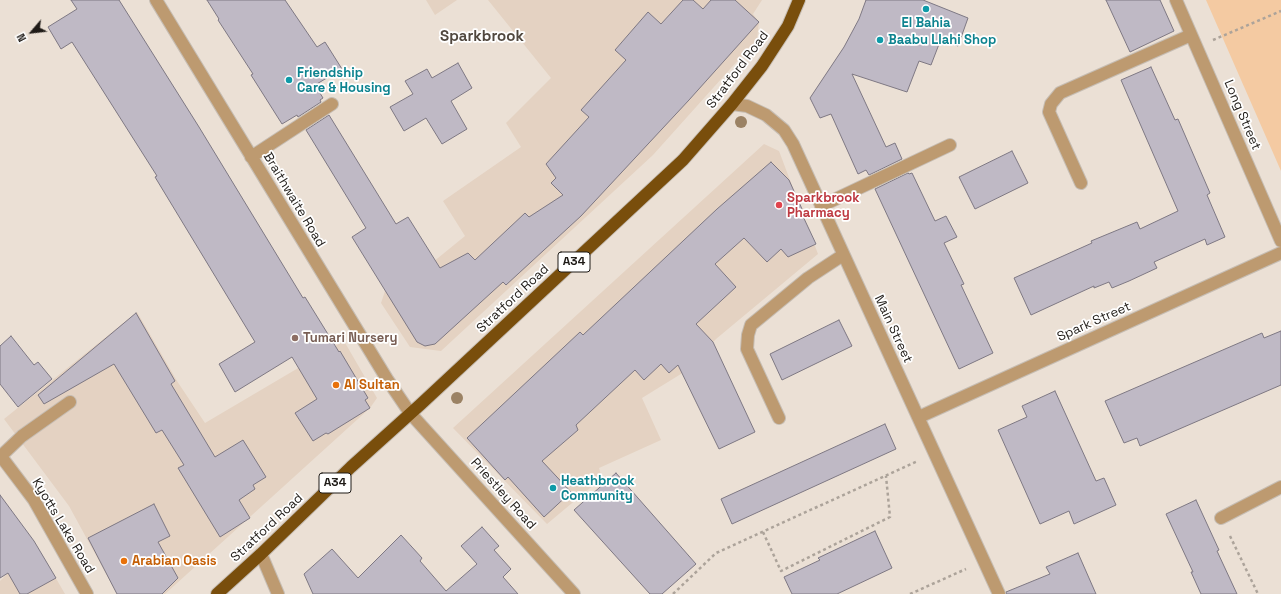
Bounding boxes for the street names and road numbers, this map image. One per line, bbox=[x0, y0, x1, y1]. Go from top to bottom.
street label: Stratford Road bbox=[704, 28, 772, 112]
street label: Long Street bbox=[1220, 78, 1264, 152]
street label: Braithwaite Road bbox=[260, 150, 328, 250]
road number: A34 bbox=[558, 252, 590, 272]
street label: Stratford Road bbox=[474, 262, 552, 336]
street label: Main Street bbox=[871, 293, 915, 365]
street label: Spark Street bbox=[1055, 299, 1133, 345]
street label: Priestley Road bbox=[467, 455, 539, 533]
road number: A34 bbox=[319, 473, 351, 493]
street label: Kyotts Lake Road bbox=[28, 476, 98, 576]
street label: Stratford Road bbox=[228, 491, 306, 565]

